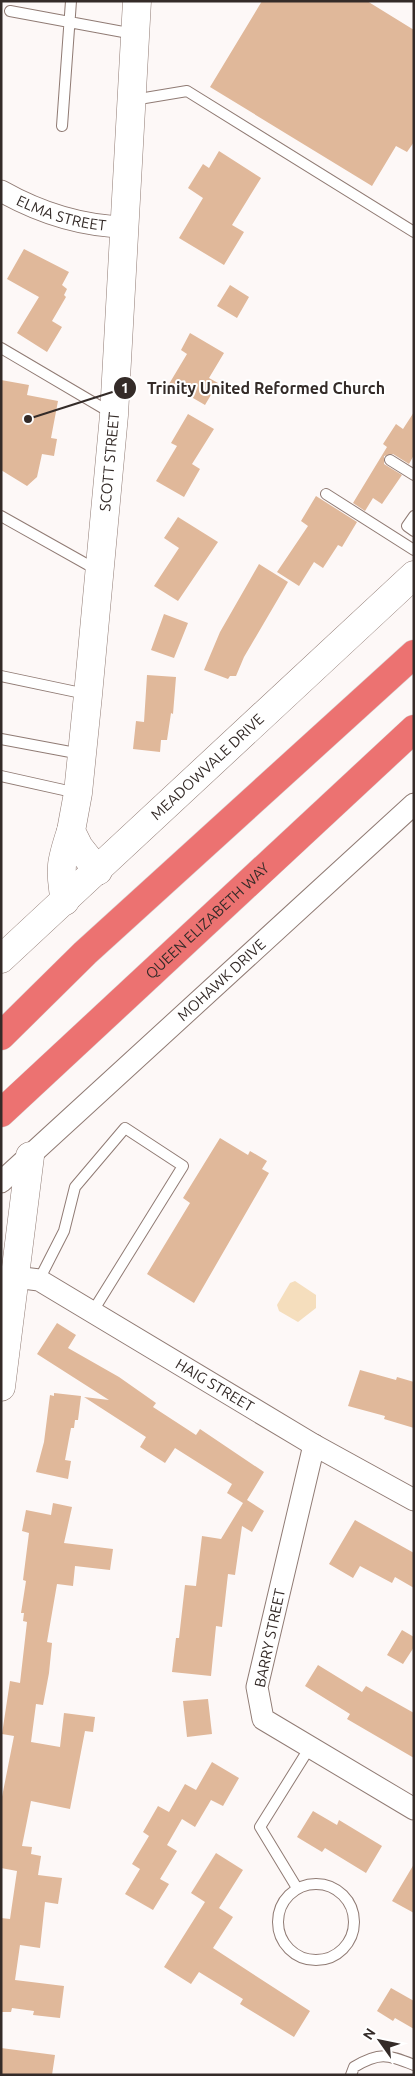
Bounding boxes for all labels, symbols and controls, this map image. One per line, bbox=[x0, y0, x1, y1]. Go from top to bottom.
street label: ELMA STREET bbox=[14, 192, 108, 234]
callout: Trinity United Reformed Church bbox=[112, 372, 395, 403]
text: 1 bbox=[121, 379, 129, 396]
text: Trinity United Reformed Church bbox=[147, 379, 385, 397]
street label: SCOTT STREET bbox=[96, 411, 122, 512]
street label: MEADOWVALE DRIVE bbox=[147, 710, 267, 823]
street label: QUEEN ELIZABETH WAY bbox=[142, 859, 273, 982]
street label: MOHAWK DRIVE bbox=[174, 935, 269, 1024]
street label: HAIG STREET bbox=[173, 1355, 258, 1415]
street label: BARRY STREET bbox=[251, 1586, 288, 1689]
north arrow bbox=[355, 2016, 405, 2066]
text: N bbox=[360, 2025, 379, 2043]

